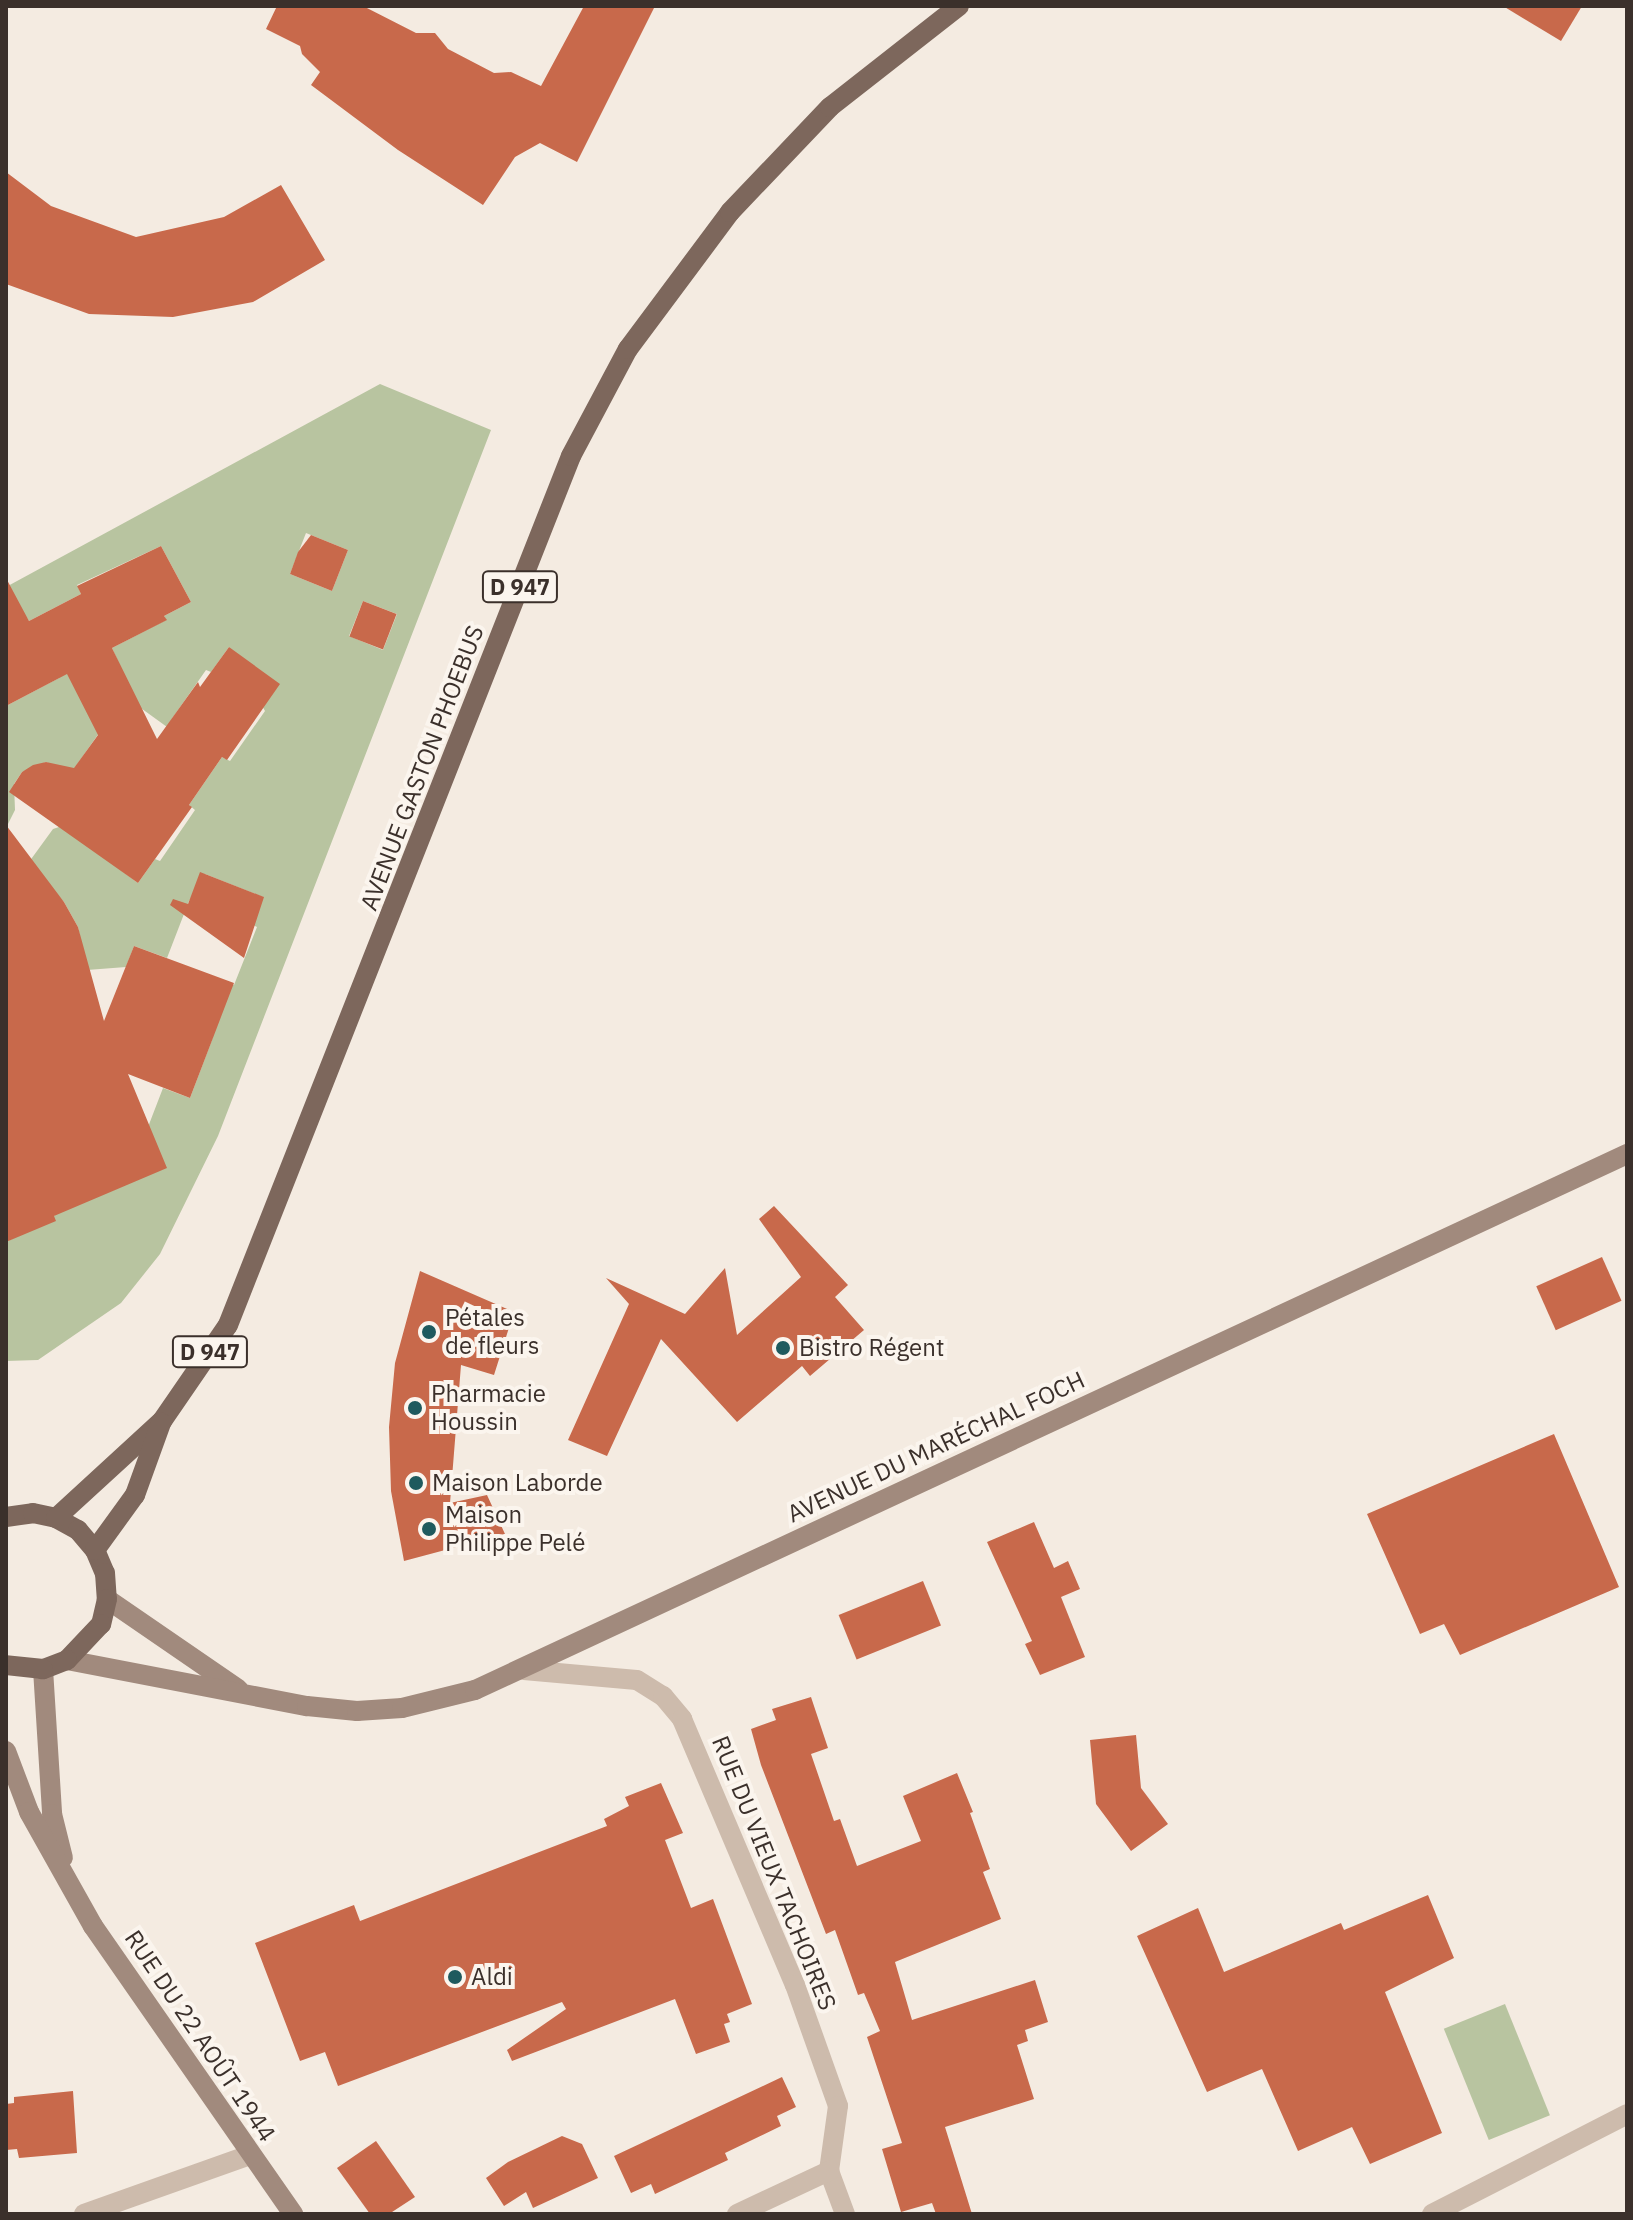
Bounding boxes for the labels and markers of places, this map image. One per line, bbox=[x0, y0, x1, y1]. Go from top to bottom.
place label: Pétales de fleurs bbox=[445, 1304, 539, 1360]
marker: Pétales de fleurs bbox=[420, 1323, 438, 1341]
place label: Bistro Régent bbox=[799, 1334, 944, 1362]
marker: Bistro Régent bbox=[774, 1339, 792, 1357]
place label: Pharmacie Houssin bbox=[431, 1380, 546, 1436]
marker: Pharmacie Houssin bbox=[406, 1399, 424, 1417]
place label: Maison Laborde bbox=[432, 1469, 603, 1497]
marker: Maison Laborde bbox=[407, 1474, 425, 1492]
place label: Maison Philippe Pelé bbox=[445, 1501, 585, 1557]
marker: Maison Philippe Pelé bbox=[420, 1520, 438, 1538]
place label: Aldi bbox=[471, 1963, 513, 1991]
marker: Aldi bbox=[446, 1968, 464, 1986]

